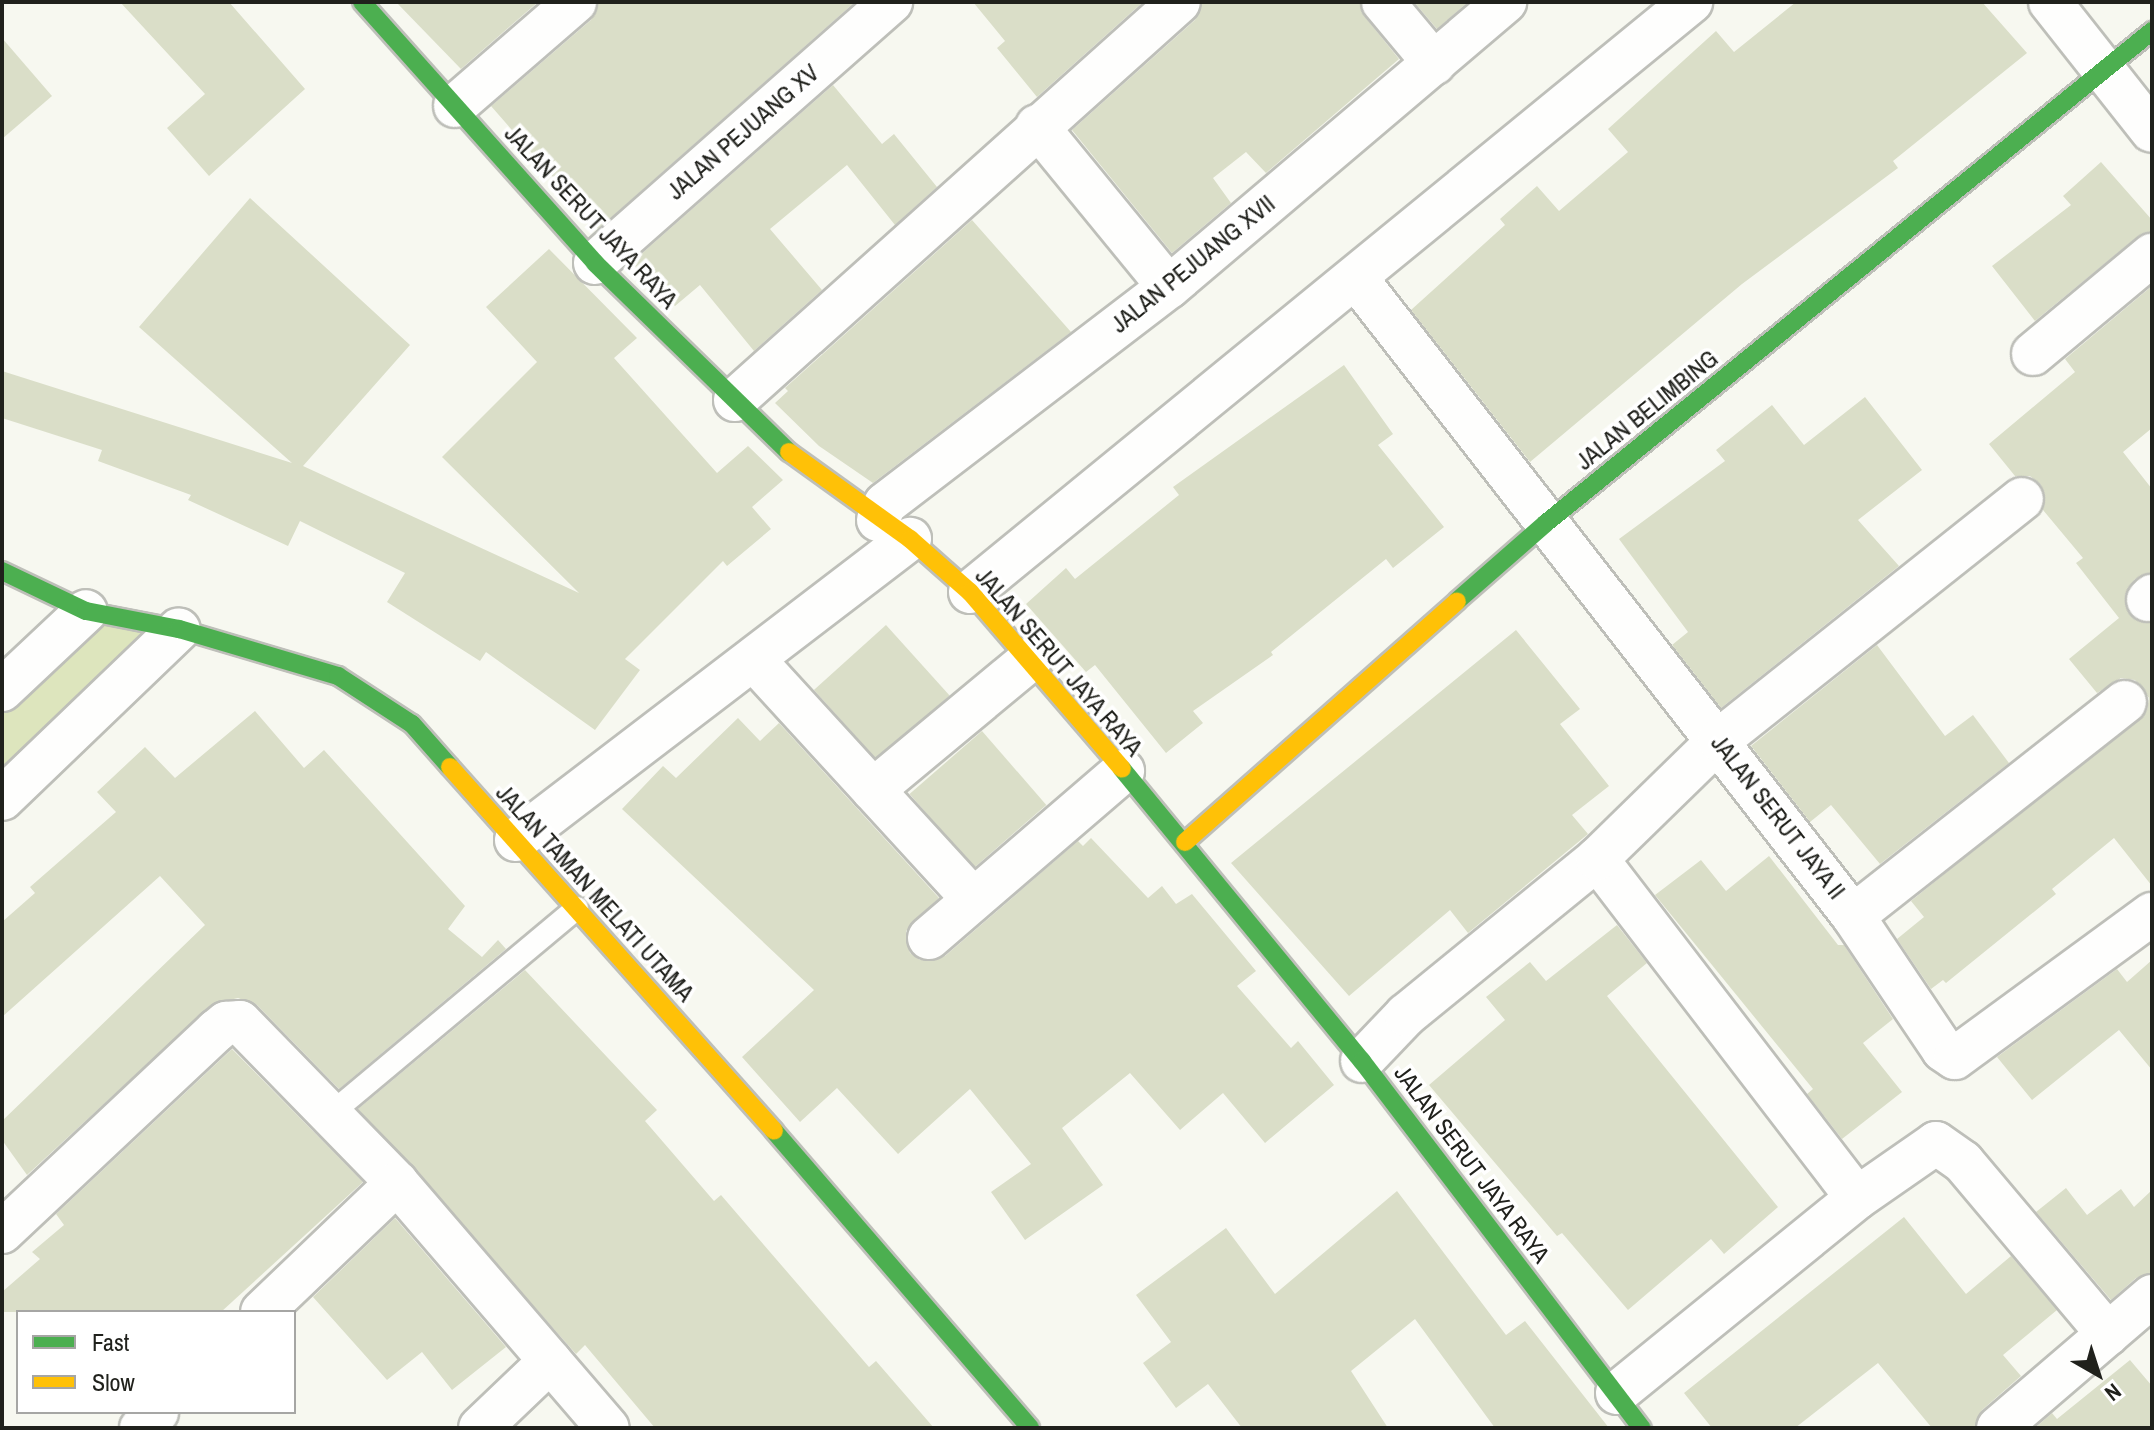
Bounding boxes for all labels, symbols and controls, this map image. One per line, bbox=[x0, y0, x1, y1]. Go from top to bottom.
street label: JALAN PEJUANG XV bbox=[661, 58, 825, 206]
street label: JALAN SERUT JAYA RAYA bbox=[498, 119, 684, 315]
street label: JALAN PEJUANG XVII bbox=[1105, 189, 1281, 339]
street label: JALAN BELIMBING bbox=[1570, 344, 1724, 476]
street label: JALAN SERUT JAYA RAYA bbox=[969, 561, 1149, 763]
street label: JALAN SERUT JAYA II bbox=[1705, 729, 1851, 905]
street label: JALAN TAMAN MELATI UTAMA bbox=[490, 779, 700, 1007]
street label: JALAN SERUT JAYA RAYA bbox=[1388, 1059, 1556, 1269]
legend bbox=[16, 1310, 296, 1414]
text: Fast bbox=[92, 1326, 129, 1358]
north arrow bbox=[2058, 1334, 2138, 1414]
text: Slow bbox=[92, 1366, 135, 1398]
text: N bbox=[2099, 1377, 2128, 1408]

